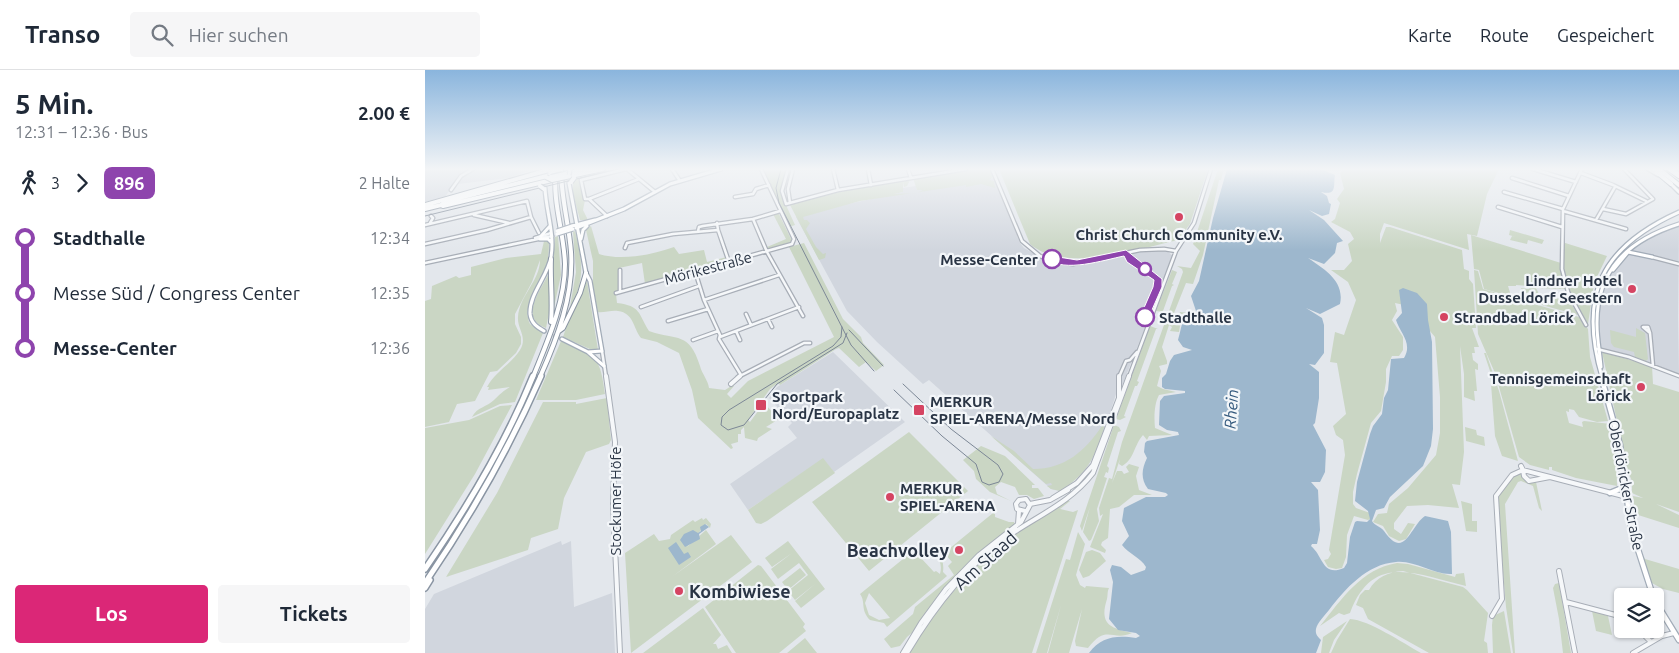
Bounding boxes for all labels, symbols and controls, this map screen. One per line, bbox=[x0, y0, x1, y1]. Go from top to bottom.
search box bbox=[130, 12, 480, 57]
text: Transo bbox=[25, 21, 100, 48]
icon: search bbox=[148, 21, 176, 49]
text: Hier suchen bbox=[188, 24, 289, 46]
text: Karte bbox=[1408, 25, 1452, 45]
text: Route bbox=[1480, 25, 1529, 45]
text: Gespeichert bbox=[1557, 25, 1654, 45]
text: 5 Min. bbox=[15, 88, 93, 119]
text: 2.00 € bbox=[358, 102, 410, 124]
text: 12:31 – 12:36 · Bus bbox=[15, 123, 148, 141]
icon: walk bbox=[15, 169, 43, 197]
icon: forward bbox=[68, 169, 96, 197]
text: 896 bbox=[114, 173, 145, 193]
text: 3 bbox=[51, 174, 60, 192]
text: 2 Halte bbox=[359, 174, 410, 192]
marker: Christ Church Community e.V. bbox=[1173, 211, 1185, 223]
place label: Christ Church Community e.V. bbox=[1075, 226, 1283, 243]
text: Stadthalle bbox=[53, 227, 145, 249]
text: 12:34 bbox=[370, 229, 410, 247]
street label: Mörikestraße bbox=[662, 248, 754, 288]
marker: Messe-Center bbox=[1042, 249, 1062, 269]
place label: Messe-Center bbox=[940, 251, 1039, 268]
unlabelled marker bbox=[1138, 262, 1152, 276]
place label: Lindner Hotel Dusseldorf Seestern bbox=[1478, 272, 1622, 306]
text: Messe Süd / Congress Center bbox=[53, 282, 300, 304]
marker: Lindner Hotel Dusseldorf Seestern bbox=[1626, 283, 1638, 295]
text: 12:35 bbox=[370, 284, 410, 302]
marker: Stadthalle bbox=[1135, 307, 1155, 327]
place label: Stadthalle bbox=[1159, 309, 1232, 326]
place label: Strandbad Lörick bbox=[1454, 309, 1575, 326]
marker: Strandbad Lörick bbox=[1438, 311, 1450, 323]
text: Messe-Center bbox=[53, 337, 177, 359]
text: 12:36 bbox=[370, 339, 410, 357]
place label: Tennisgemeinschaft Lörick bbox=[1490, 370, 1632, 404]
marker: Tennisgemeinschaft Lörick bbox=[1635, 381, 1647, 393]
place label: Sportpark Nord/Europaplatz bbox=[772, 388, 899, 422]
water label: Rhein bbox=[1221, 389, 1241, 429]
place label: MERKUR SPIEL-ARENA/Messe Nord bbox=[930, 393, 1115, 427]
marker: Sportpark Nord/Europaplatz bbox=[754, 398, 768, 412]
marker: MERKUR SPIEL-ARENA/Messe Nord bbox=[912, 403, 926, 417]
street label: Oberlöricker Straße bbox=[1605, 418, 1647, 552]
street label: Stockumer Höfe bbox=[607, 446, 624, 556]
place label: MERKUR SPIEL-ARENA bbox=[900, 480, 996, 514]
marker: MERKUR SPIEL-ARENA bbox=[884, 491, 896, 503]
street label: Am Staad bbox=[950, 527, 1020, 593]
place label: Beachvolley bbox=[847, 540, 949, 560]
marker: Beachvolley bbox=[953, 544, 965, 556]
place label: Kombiwiese bbox=[689, 581, 791, 601]
button: Los bbox=[15, 585, 208, 643]
button: Tickets bbox=[218, 585, 410, 643]
marker: Kombiwiese bbox=[673, 585, 685, 597]
map controls bbox=[1614, 588, 1664, 638]
button: layers bbox=[1614, 588, 1664, 638]

